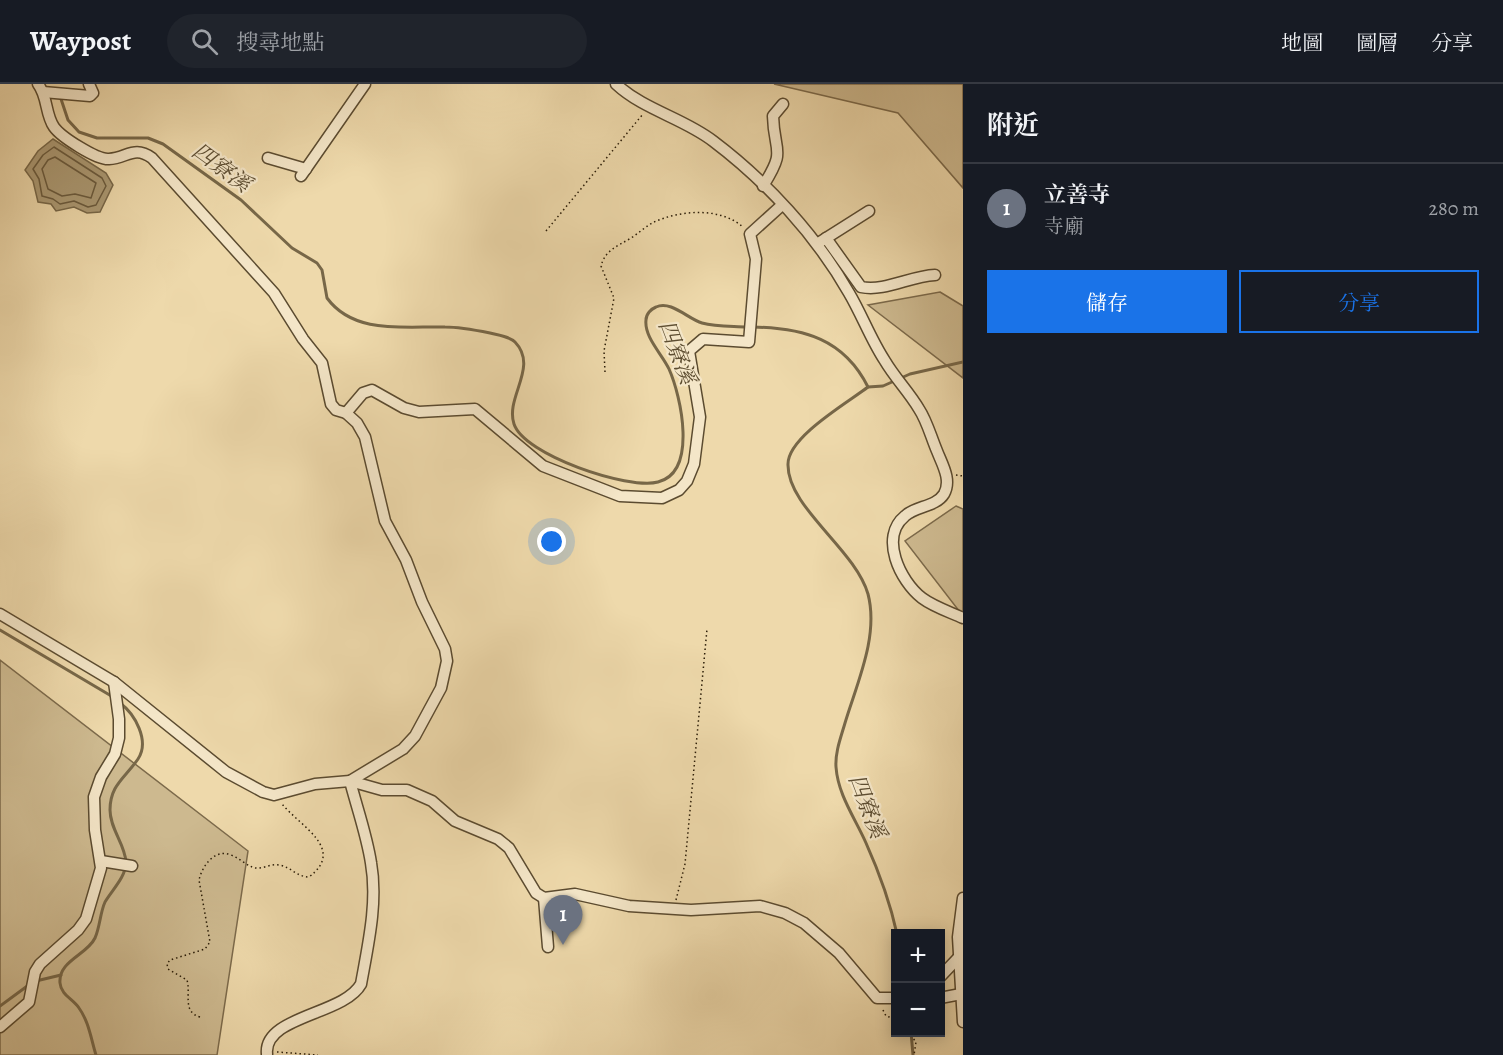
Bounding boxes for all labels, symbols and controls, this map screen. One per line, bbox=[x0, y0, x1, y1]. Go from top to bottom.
search box bbox=[167, 14, 587, 68]
text: Waypost bbox=[30, 22, 131, 60]
icon: search bbox=[188, 25, 221, 58]
text: 搜尋地點 bbox=[236, 28, 324, 58]
text: 地圖 bbox=[1281, 29, 1323, 57]
text: 圖層 bbox=[1356, 29, 1398, 57]
text: 分享 bbox=[1431, 29, 1473, 57]
text: 附近 bbox=[987, 108, 1039, 143]
water label: 四寮溪 bbox=[186, 136, 259, 201]
text: 立善寺 bbox=[1044, 180, 1110, 210]
text: 1 bbox=[1003, 195, 1010, 222]
text: 280 m bbox=[1429, 195, 1479, 222]
text: 寺廟 bbox=[1044, 213, 1084, 240]
button: 儲存 bbox=[987, 270, 1227, 333]
button: 分享 bbox=[1239, 270, 1479, 333]
water label: 四寮溪 bbox=[651, 316, 704, 390]
your location bbox=[537, 527, 566, 556]
water label: 四寮溪 bbox=[841, 770, 894, 844]
pin: 1 bbox=[544, 896, 582, 945]
map controls bbox=[891, 929, 945, 1037]
button: + bbox=[891, 929, 945, 983]
button: − bbox=[891, 983, 945, 1037]

